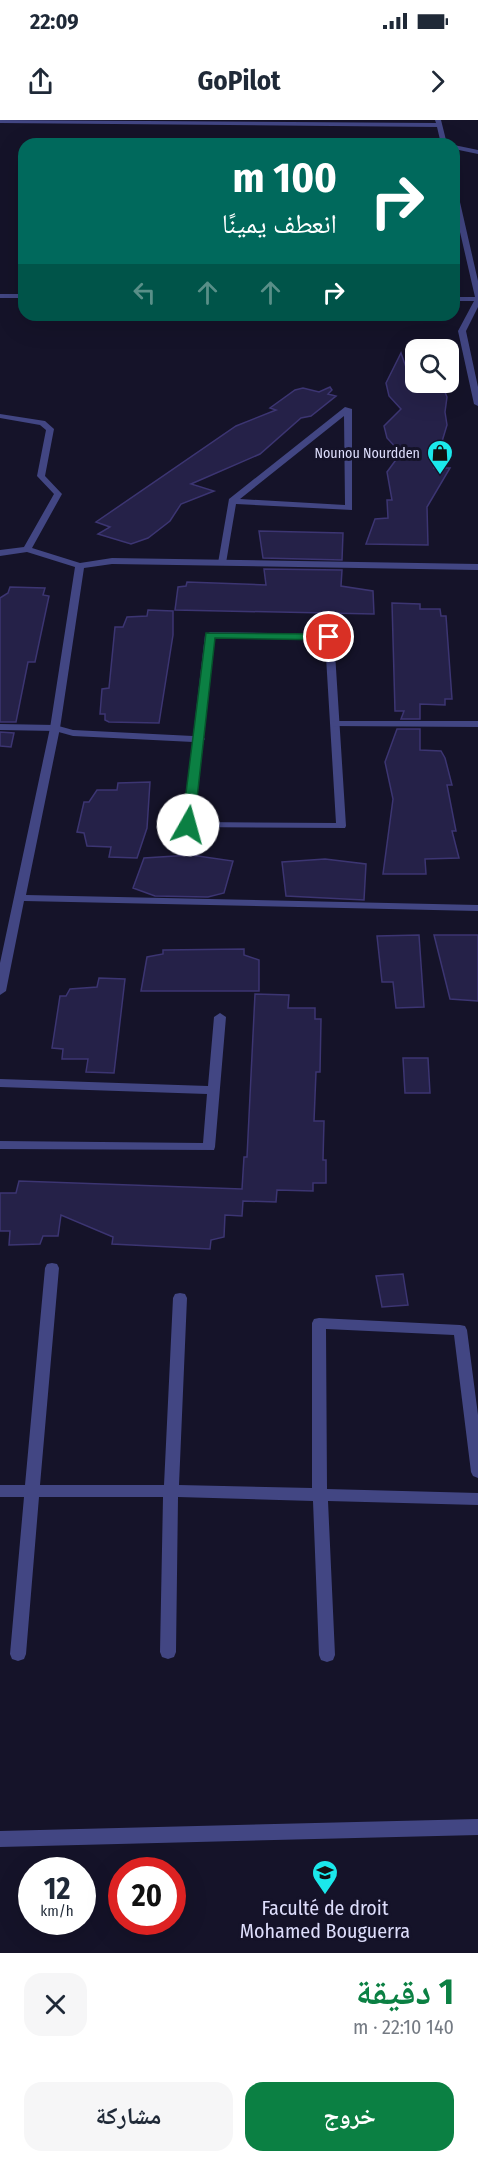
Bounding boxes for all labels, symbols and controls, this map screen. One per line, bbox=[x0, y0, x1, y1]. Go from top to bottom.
text: 22:09 bbox=[30, 8, 79, 35]
icon: share bbox=[24, 65, 57, 98]
text: GoPilot bbox=[197, 65, 281, 97]
icon: forward bbox=[421, 65, 454, 98]
text: 100 m bbox=[233, 153, 337, 203]
icon: right bbox=[358, 162, 436, 240]
text: انعطف يمينًا bbox=[222, 208, 337, 240]
icon: left bbox=[128, 276, 161, 309]
icon: ahead bbox=[191, 276, 224, 309]
icon: ahead bbox=[254, 276, 287, 309]
icon: right bbox=[317, 276, 350, 309]
map controls bbox=[405, 339, 459, 393]
button: search bbox=[405, 339, 459, 393]
shop icon: Nounou Nourdden bbox=[425, 438, 455, 476]
place label: Nounou Nourdden bbox=[314, 445, 420, 462]
pin bbox=[303, 611, 354, 662]
icon: arrive bbox=[312, 620, 345, 653]
position arrow bbox=[156, 793, 220, 857]
speed limit sign: 20 bbox=[108, 1857, 186, 1935]
school or university icon: Faculté de droit Mohamed Bouguerra bbox=[310, 1858, 340, 1896]
text: 12 bbox=[44, 1871, 70, 1907]
place label: Faculté de droit Mohamed Bouguerra bbox=[240, 1896, 410, 1943]
text: km/h bbox=[40, 1902, 74, 1920]
text: 1 دقيقة bbox=[356, 1970, 454, 2014]
button: close bbox=[24, 1973, 87, 2036]
text: 140 m · 22:10 bbox=[353, 2015, 454, 2039]
button: مشاركة bbox=[24, 2082, 233, 2151]
button: خروج bbox=[245, 2082, 454, 2151]

